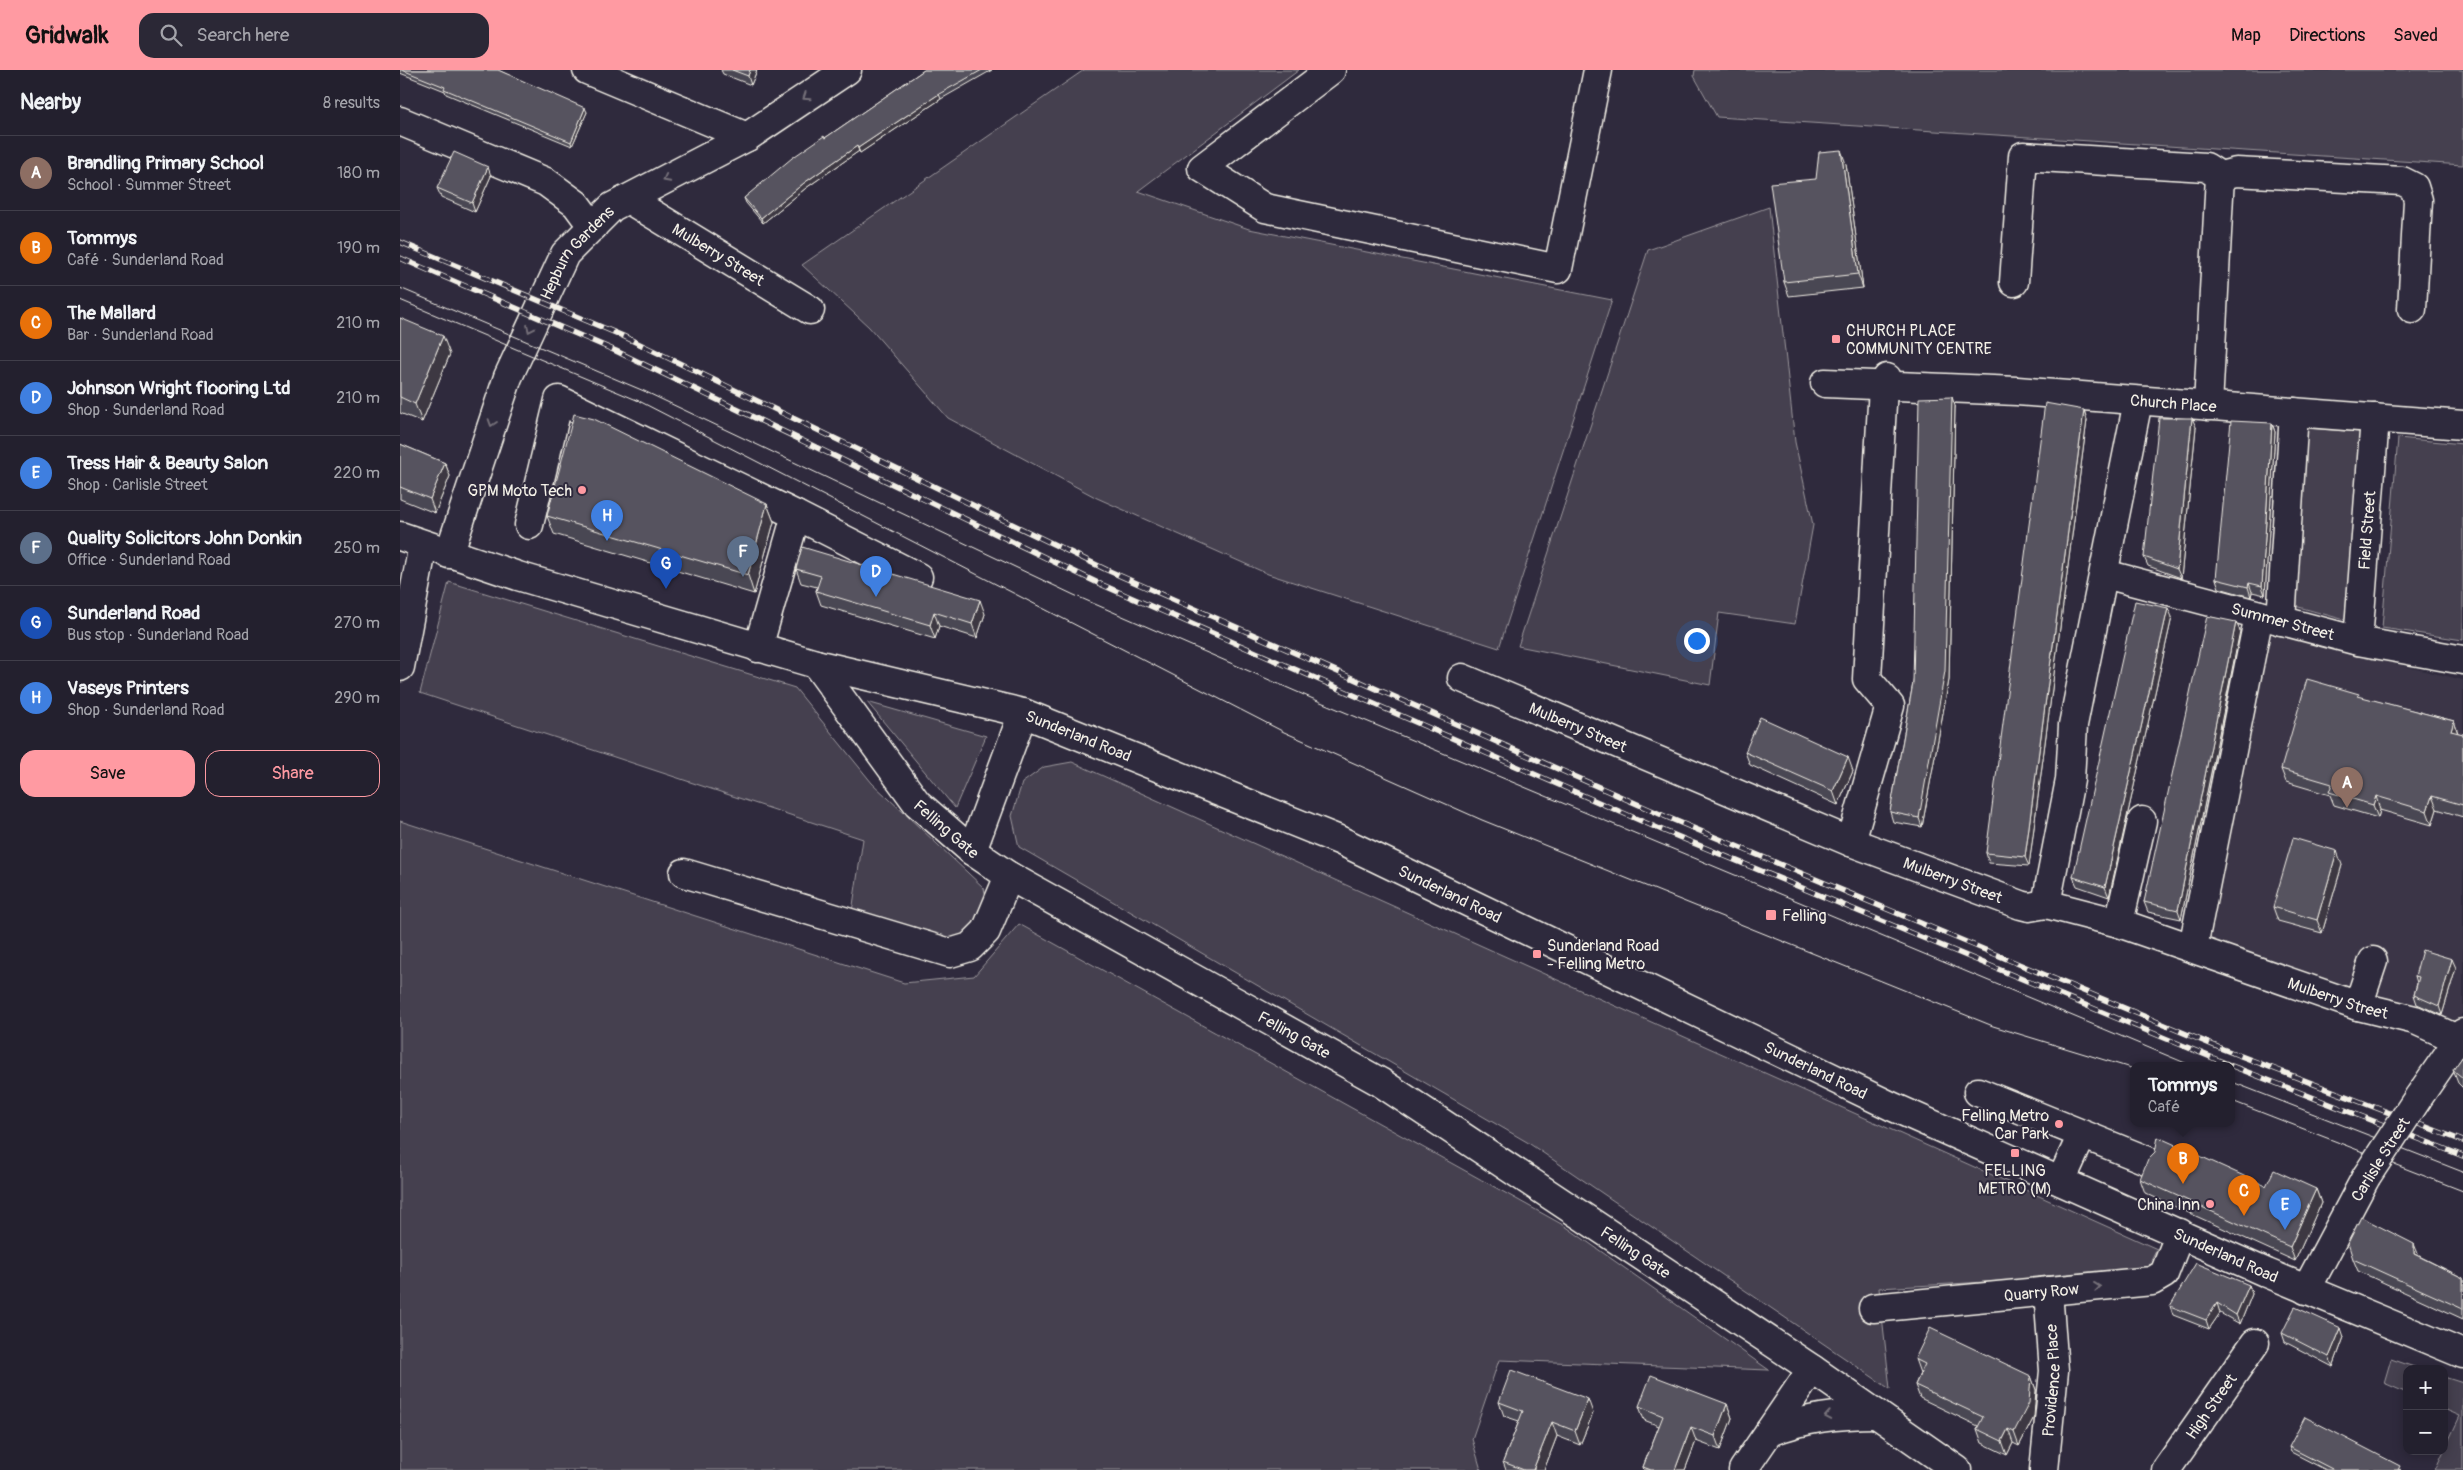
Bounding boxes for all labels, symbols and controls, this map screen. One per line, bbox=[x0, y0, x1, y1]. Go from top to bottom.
search box bbox=[139, 13, 489, 58]
text: Gridwalk bbox=[25, 21, 109, 50]
icon: search bbox=[157, 21, 185, 49]
text: Search here bbox=[197, 23, 289, 47]
text: Map bbox=[2231, 24, 2261, 47]
text: Directions bbox=[2289, 24, 2365, 47]
text: Saved bbox=[2393, 24, 2438, 47]
text: Nearby bbox=[20, 89, 81, 116]
one-way arrow bbox=[803, 91, 812, 100]
text: 8 results bbox=[323, 93, 380, 113]
text: Brandling Primary School bbox=[67, 151, 264, 175]
text: A bbox=[31, 163, 41, 183]
text: 180 m bbox=[337, 163, 380, 183]
one-way arrow bbox=[663, 173, 672, 183]
text: School · Summer Street bbox=[67, 175, 231, 195]
street label: Hepburn Gardens bbox=[536, 202, 619, 303]
street label: Mulberry Street bbox=[668, 219, 768, 291]
text: Tommys bbox=[67, 226, 137, 250]
text: B bbox=[31, 238, 41, 258]
text: 190 m bbox=[337, 238, 380, 258]
text: Café · Sunderland Road bbox=[67, 250, 224, 270]
text: The Mallard bbox=[67, 301, 156, 325]
text: C bbox=[31, 313, 41, 333]
text: 210 m bbox=[336, 313, 380, 333]
place label: CHURCH PLACE COMMUNITY CENTRE bbox=[1846, 321, 1992, 359]
one-way arrow bbox=[525, 324, 536, 333]
text: Bar · Sunderland Road bbox=[67, 325, 214, 345]
marker: CHURCH PLACE COMMUNITY CENTRE bbox=[1830, 333, 1842, 345]
text: Johnson Wright flooring Ltd bbox=[67, 376, 291, 400]
text: D bbox=[31, 388, 41, 408]
text: 210 m bbox=[336, 388, 380, 408]
street label: Church Place bbox=[2129, 391, 2217, 417]
text: Shop · Sunderland Road bbox=[67, 400, 225, 420]
one-way arrow bbox=[488, 418, 498, 427]
text: Tress Hair & Beauty Salon bbox=[67, 451, 268, 475]
text: E bbox=[32, 463, 40, 483]
text: 220 m bbox=[334, 463, 380, 483]
text: Shop · Carlisle Street bbox=[67, 475, 208, 495]
place label: GPM Moto Tech bbox=[468, 481, 572, 501]
marker: GPM Moto Tech bbox=[576, 484, 588, 496]
street label: Field Street bbox=[2354, 490, 2380, 571]
pin: H bbox=[591, 500, 623, 541]
text: Quality Solicitors John Donkin bbox=[67, 526, 302, 550]
pin: F bbox=[727, 536, 759, 577]
text: F bbox=[31, 538, 41, 558]
text: 250 m bbox=[334, 538, 380, 558]
pin: G bbox=[650, 548, 682, 589]
text: Office · Sunderland Road bbox=[67, 550, 231, 570]
pin: D bbox=[860, 556, 892, 597]
street label: Summer Street bbox=[2229, 599, 2337, 645]
text: Sunderland Road bbox=[67, 601, 200, 625]
text: G bbox=[31, 613, 41, 633]
text: 270 m bbox=[334, 613, 380, 633]
text: Bus stop · Sunderland Road bbox=[67, 625, 249, 645]
your location bbox=[1684, 628, 1710, 654]
text: Vaseys Printers bbox=[67, 676, 189, 700]
text: H bbox=[31, 688, 41, 708]
text: 290 m bbox=[334, 688, 380, 708]
street label: Mulberry Street bbox=[1526, 698, 1630, 758]
text: Shop · Sunderland Road bbox=[67, 700, 225, 720]
street label: Sunderland Road bbox=[1022, 706, 1134, 767]
button: Save bbox=[20, 750, 195, 797]
button: Share bbox=[205, 750, 380, 797]
pin: A bbox=[2331, 767, 2363, 808]
street label: Felling Gate bbox=[909, 796, 982, 864]
street label: Mulberry Street bbox=[1900, 853, 2006, 908]
street label: Sunderland Road bbox=[1395, 861, 1505, 928]
place label: Felling bbox=[1782, 906, 1826, 926]
marker: Felling bbox=[1764, 908, 1778, 922]
place label: Sunderland Road - Felling Metro bbox=[1547, 936, 1659, 974]
marker: Sunderland Road - Felling Metro bbox=[1531, 948, 1543, 960]
street label: Mulberry Street bbox=[2285, 973, 2391, 1024]
street label: Felling Gate bbox=[1254, 1007, 1334, 1064]
street label: Sunderland Road bbox=[1761, 1037, 1870, 1104]
popup bbox=[2130, 1062, 2235, 1127]
text: Tommys bbox=[2148, 1073, 2217, 1097]
text: Café bbox=[2148, 1097, 2180, 1117]
place label: Felling Metro Car Park bbox=[1961, 1106, 2049, 1144]
street label: Carlisle Street bbox=[2347, 1113, 2415, 1205]
marker: Felling Metro Car Park bbox=[2053, 1118, 2065, 1130]
pin: B bbox=[2167, 1143, 2199, 1184]
marker: FELLING METRO (M) bbox=[2009, 1147, 2021, 1159]
place label: FELLING METRO (M) bbox=[1978, 1161, 2052, 1199]
pin: C bbox=[2228, 1175, 2260, 1216]
pin: E bbox=[2269, 1189, 2301, 1230]
place label: China Inn bbox=[2137, 1195, 2200, 1215]
marker: China Inn bbox=[2204, 1198, 2216, 1210]
street label: Felling Gate bbox=[1596, 1222, 1674, 1283]
street label: Sunderland Road bbox=[2170, 1224, 2281, 1288]
street label: Quarry Row bbox=[2003, 1279, 2080, 1306]
one-way arrow bbox=[2093, 1282, 2101, 1293]
street label: Providence Place bbox=[2038, 1323, 2065, 1438]
map controls bbox=[2403, 1365, 2448, 1455]
button: + bbox=[2403, 1365, 2448, 1410]
street label: High Street bbox=[2182, 1370, 2242, 1443]
one-way arrow bbox=[1824, 1410, 1832, 1420]
button: − bbox=[2403, 1410, 2448, 1455]

